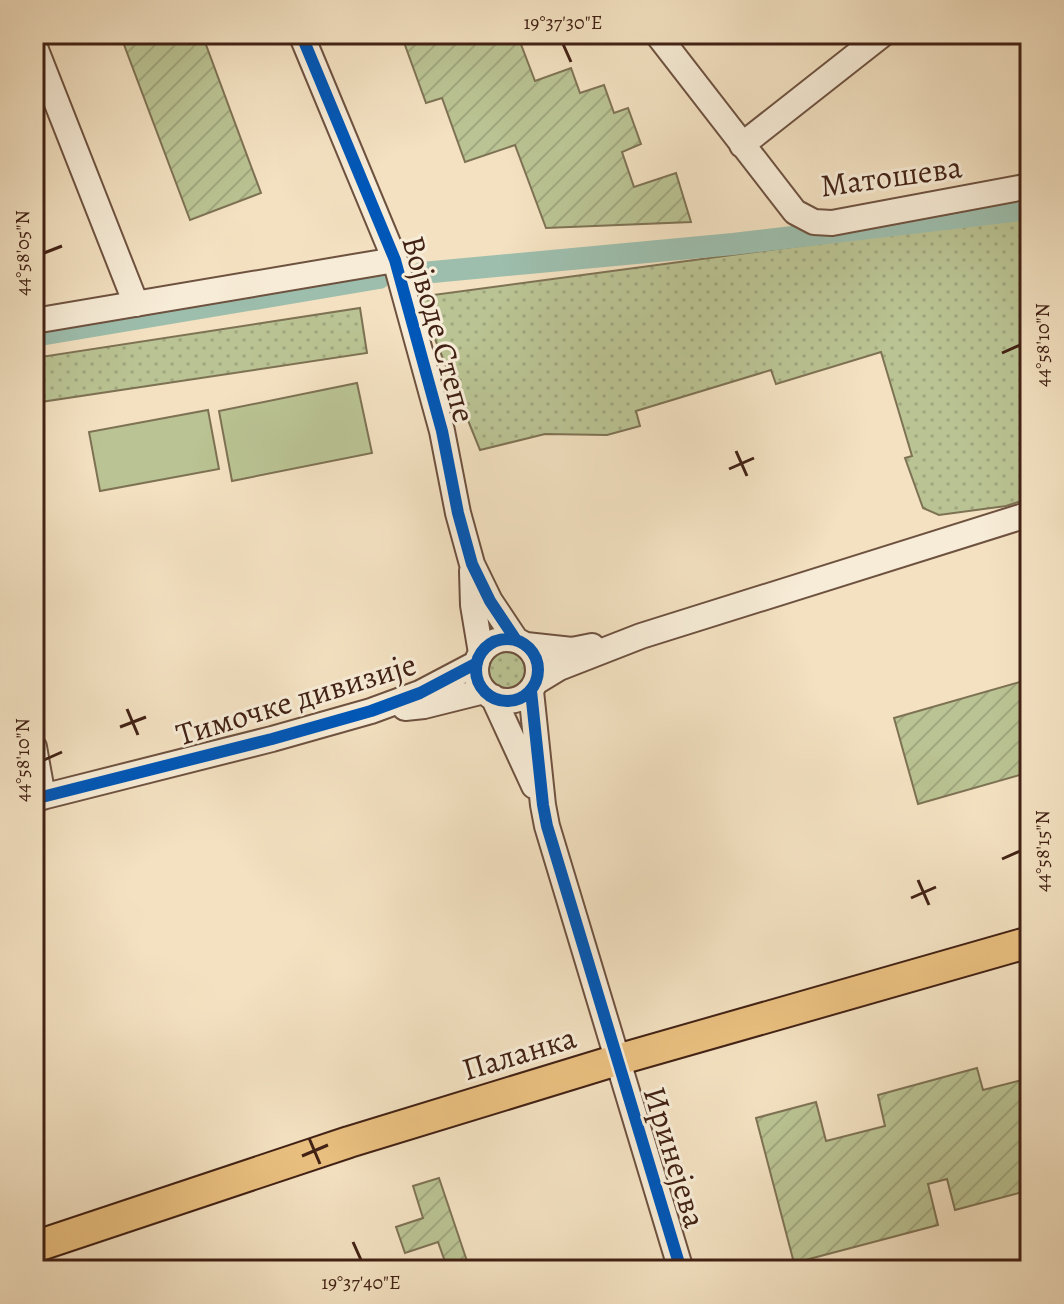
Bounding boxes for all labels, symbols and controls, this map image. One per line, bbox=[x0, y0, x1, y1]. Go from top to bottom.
text: 19°37'30"E bbox=[524, 9, 602, 36]
street label: Матошева bbox=[817, 144, 965, 208]
text: 44°58'05"N bbox=[9, 210, 36, 296]
street label: Војводе Степе bbox=[391, 230, 487, 428]
text: 44°58'10"N bbox=[1029, 303, 1056, 387]
street label: Тимочке дивизије bbox=[171, 642, 421, 756]
text: 44°58'10"N bbox=[9, 718, 36, 802]
text: 44°58'15"N bbox=[1029, 810, 1056, 892]
street label: Паланка bbox=[457, 1015, 582, 1091]
street label: Иринејева bbox=[633, 1081, 717, 1233]
text: 19°37'40"E bbox=[321, 1269, 401, 1296]

